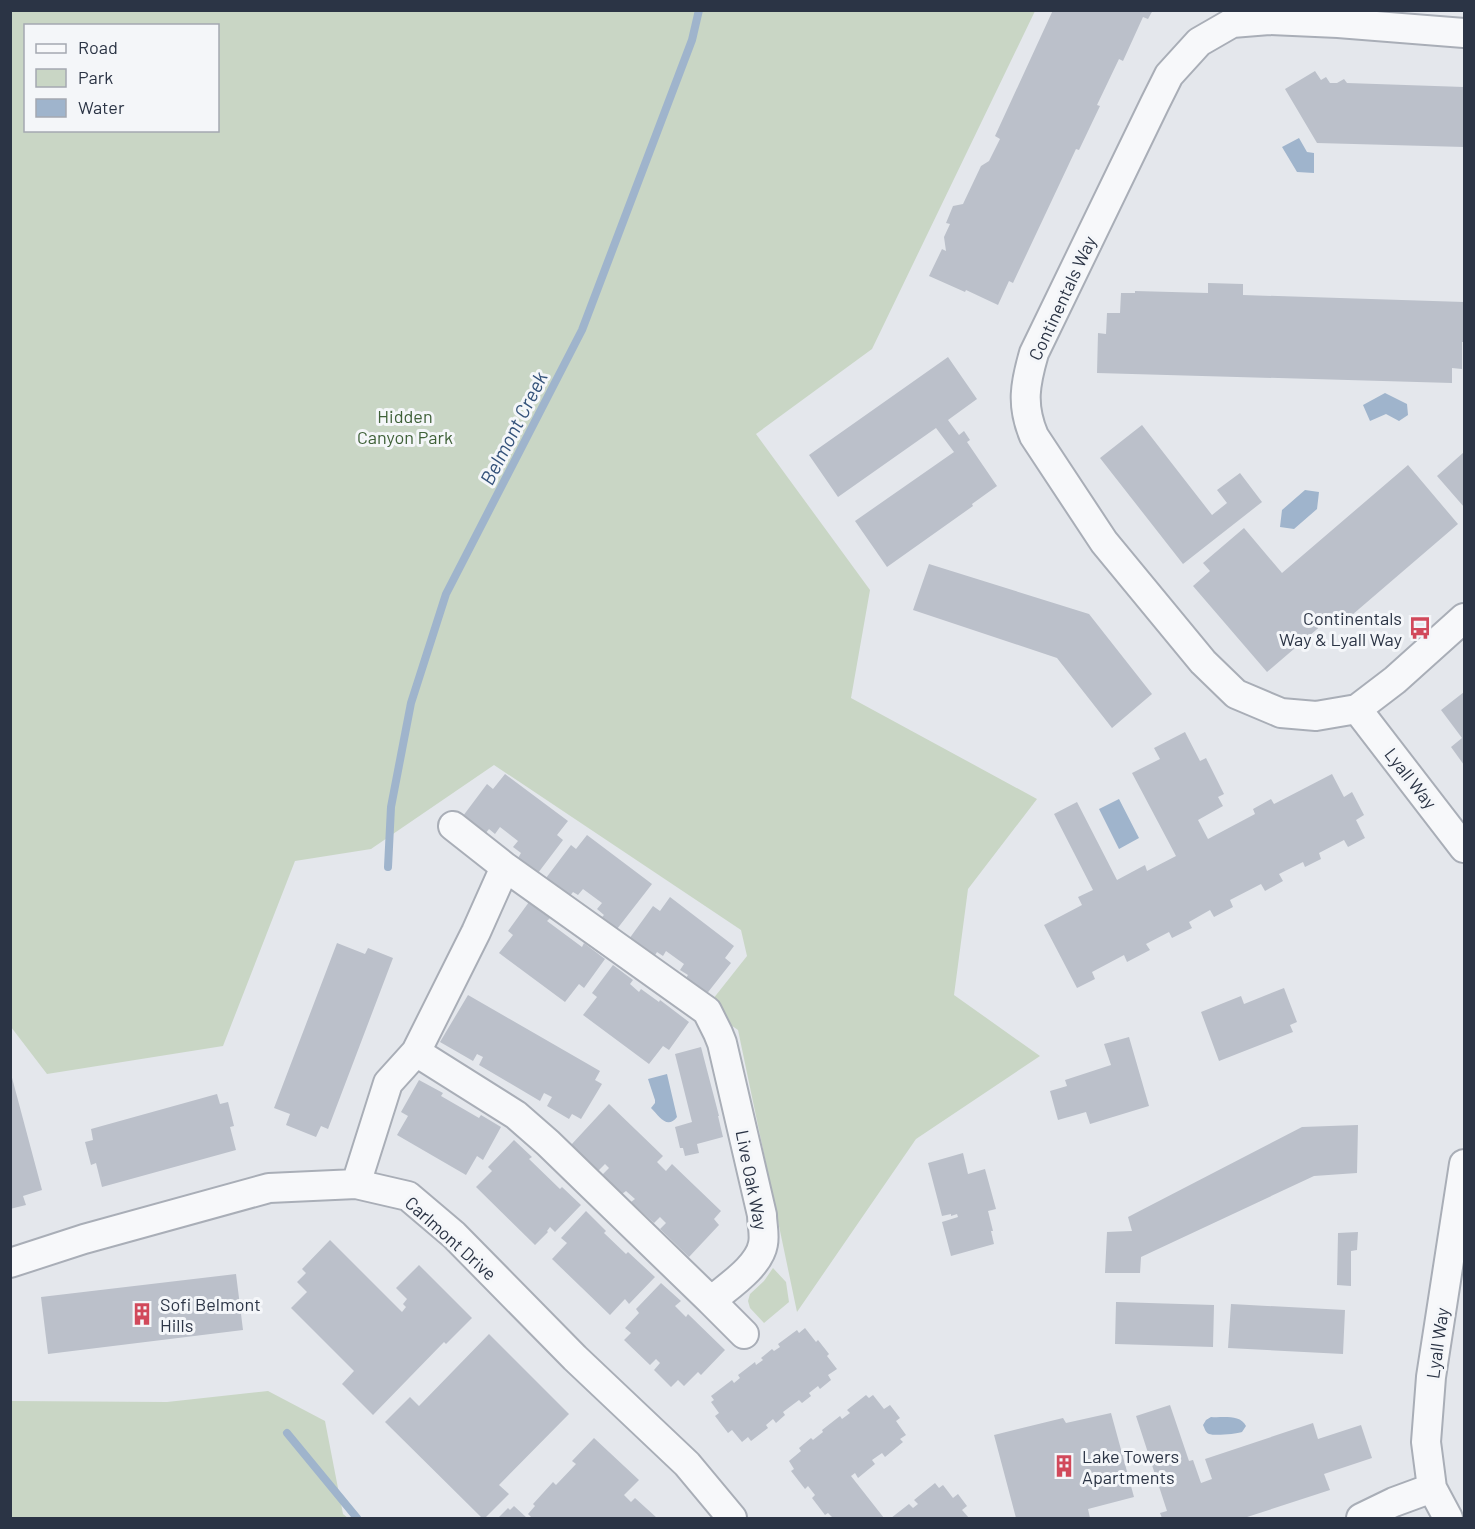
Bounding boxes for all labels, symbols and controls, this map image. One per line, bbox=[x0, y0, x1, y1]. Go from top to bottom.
legend bbox=[24, 24, 219, 132]
text: Road bbox=[78, 36, 118, 58]
text: Park bbox=[78, 66, 113, 88]
text: Water bbox=[78, 96, 125, 118]
street label: Continentals Way bbox=[1024, 232, 1100, 364]
water label: Belmont Creek bbox=[474, 367, 552, 489]
park label: Hidden Canyon Park bbox=[357, 405, 453, 448]
place label: Continentals Way & Lyall Way bbox=[1279, 607, 1402, 650]
bus stop icon: Continentals Way & Lyall Way bbox=[1407, 615, 1433, 641]
street label: Lyall Way bbox=[1380, 743, 1442, 813]
street label: Live Oak Way bbox=[732, 1128, 772, 1232]
street label: Carlmont Drive bbox=[401, 1191, 501, 1285]
place label: Sofi Belmont Hills bbox=[160, 1293, 261, 1336]
building icon: Sofi Belmont Hills bbox=[129, 1301, 155, 1327]
street label: Lyall Way bbox=[1421, 1306, 1453, 1380]
place label: Lake Towers Apartments bbox=[1082, 1445, 1179, 1488]
building icon: Lake Towers Apartments bbox=[1051, 1453, 1077, 1479]

